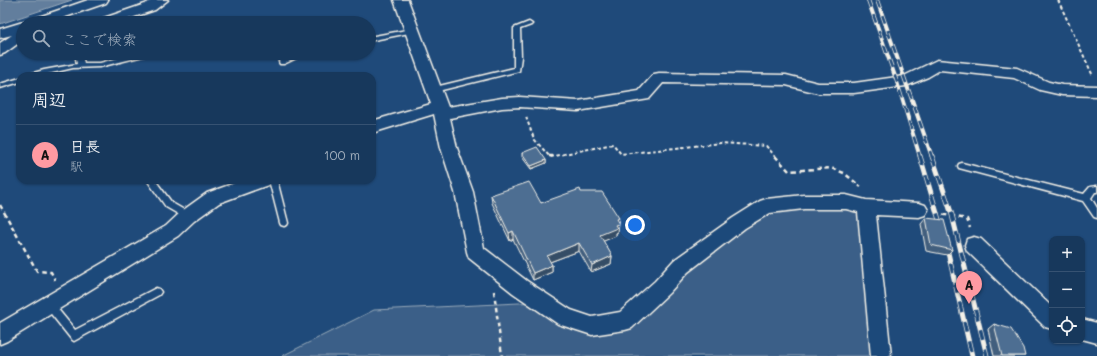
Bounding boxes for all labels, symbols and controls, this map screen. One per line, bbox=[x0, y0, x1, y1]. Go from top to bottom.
search box bbox=[16, 16, 376, 60]
icon: search bbox=[30, 27, 52, 49]
text: ここで検索 bbox=[62, 29, 137, 49]
text: 周辺 bbox=[32, 88, 66, 110]
text: 日長 bbox=[70, 136, 100, 156]
text: A bbox=[40, 146, 50, 163]
text: 100 m bbox=[324, 146, 360, 163]
text: 駅 bbox=[70, 157, 83, 174]
your location bbox=[625, 215, 645, 235]
map controls bbox=[1049, 236, 1085, 344]
button: + bbox=[1049, 236, 1085, 272]
pin: A bbox=[956, 271, 982, 304]
button: − bbox=[1049, 272, 1085, 308]
button: locate bbox=[1049, 308, 1085, 344]

